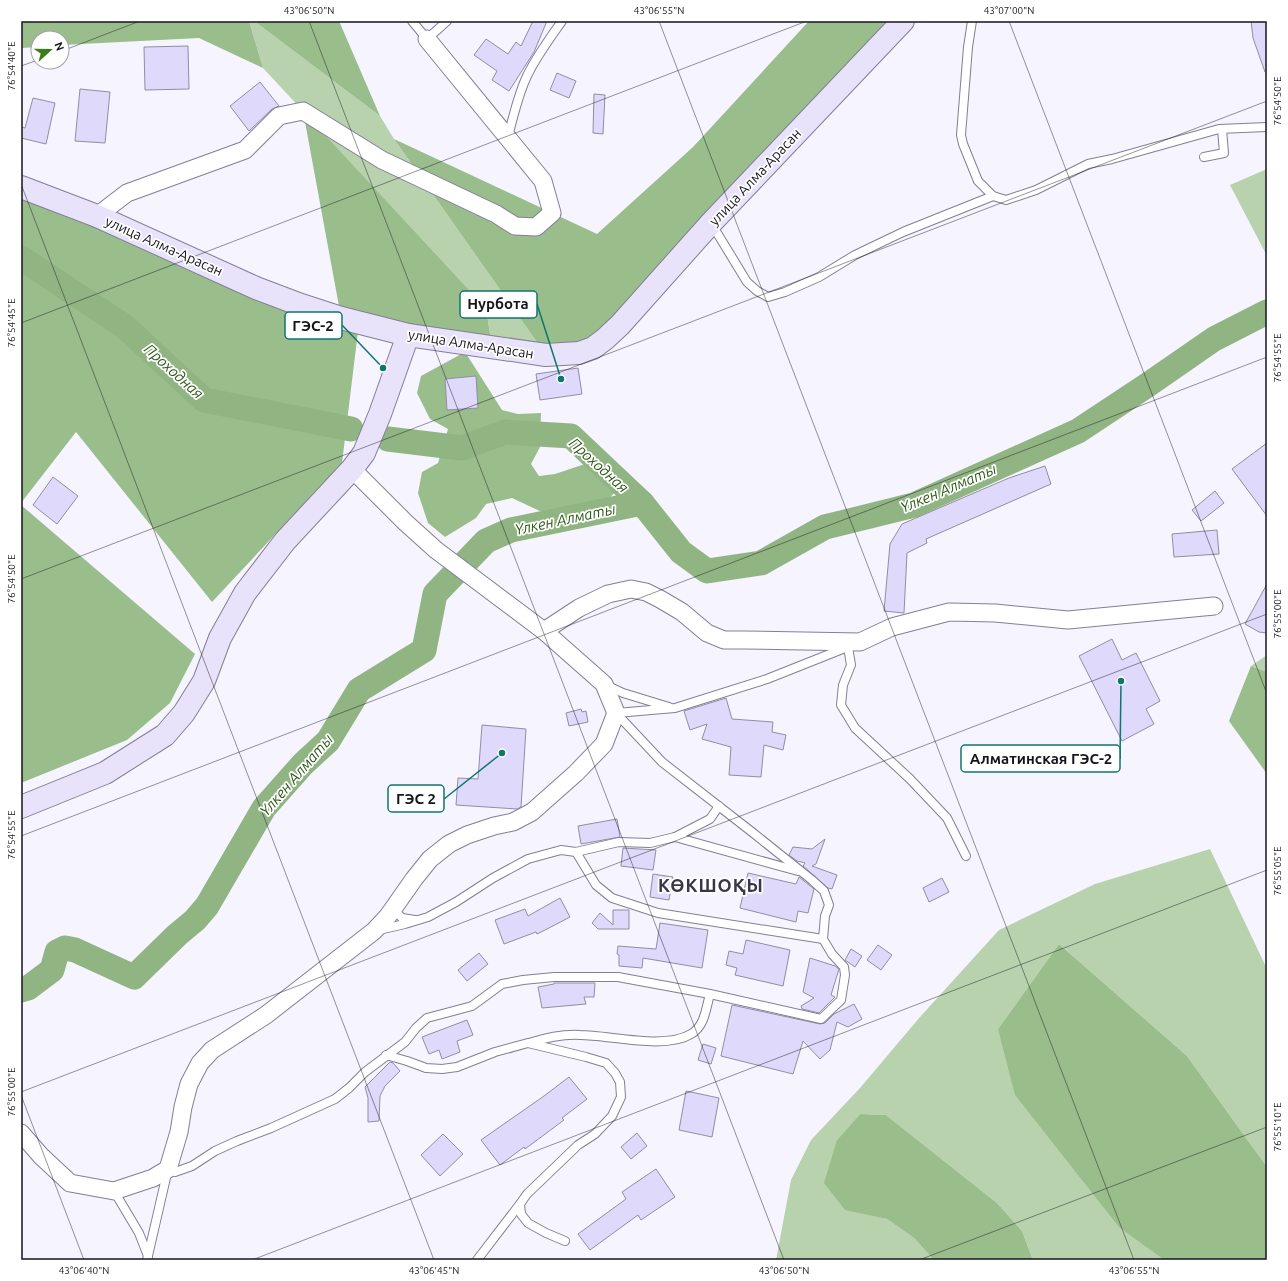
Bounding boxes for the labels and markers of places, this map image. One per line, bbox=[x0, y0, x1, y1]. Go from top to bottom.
callout: Нурбота bbox=[460, 291, 537, 318]
callout: ГЭС-2 bbox=[285, 312, 342, 339]
callout: Алматинская ГЭС-2 bbox=[961, 745, 1120, 772]
callout: ГЭС 2 bbox=[388, 785, 444, 812]

